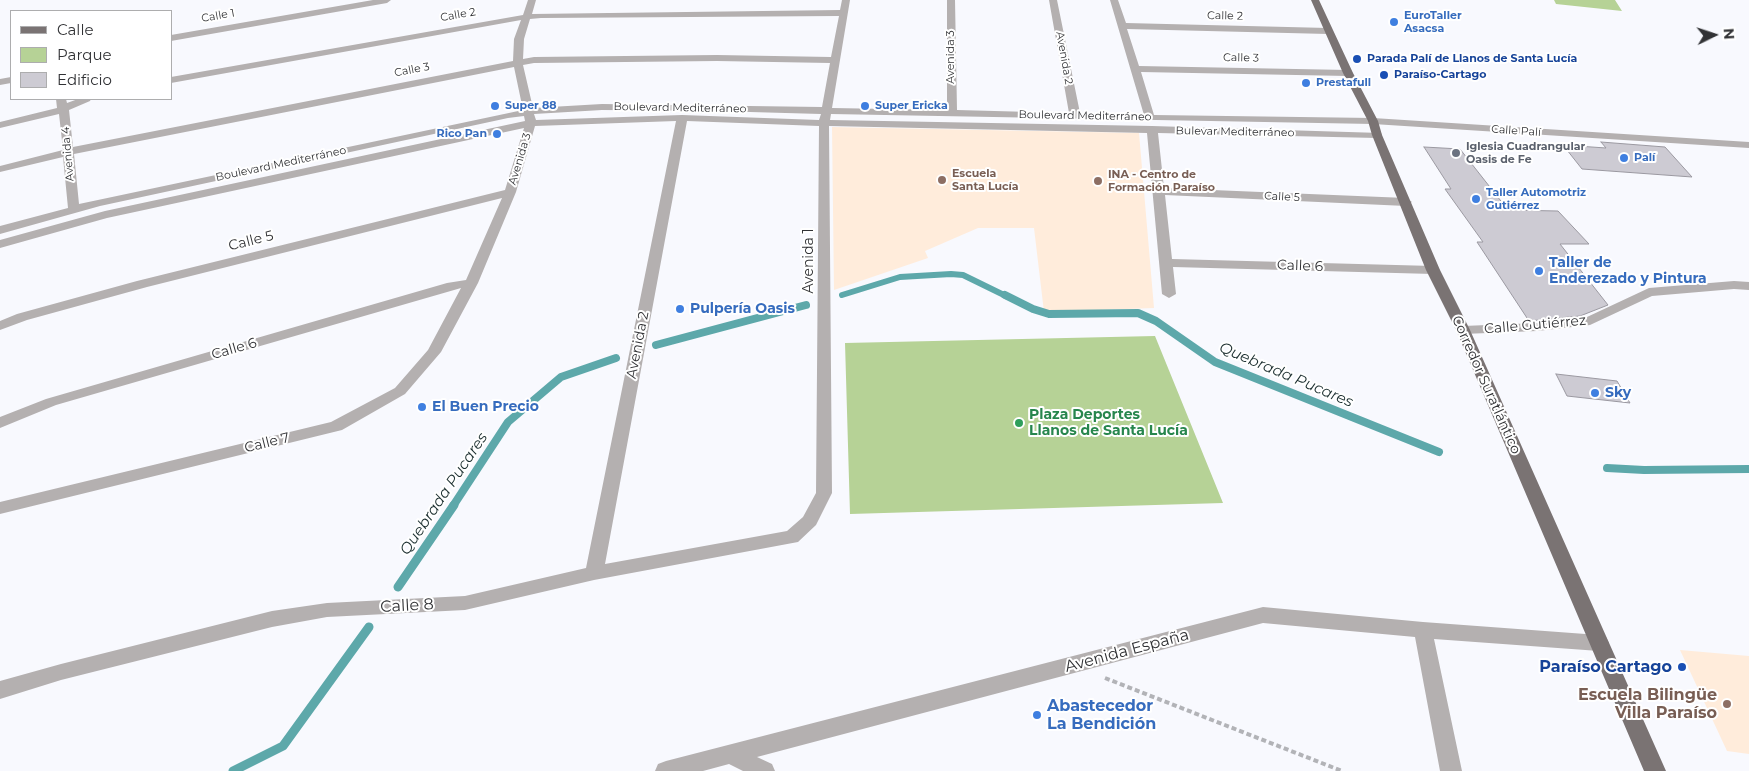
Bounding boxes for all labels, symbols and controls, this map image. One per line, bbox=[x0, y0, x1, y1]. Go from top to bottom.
street label: Calle 2 bbox=[439, 5, 477, 25]
street label: Calle 1 bbox=[200, 7, 236, 25]
street label: Calle 2 bbox=[1207, 9, 1243, 23]
place label: EuroTaller Asacsa bbox=[1404, 9, 1462, 35]
legend bbox=[10, 10, 172, 100]
north arrow bbox=[1689, 10, 1739, 60]
marker: EuroTaller Asacsa bbox=[1388, 16, 1400, 28]
text: Calle bbox=[57, 20, 94, 39]
text: N bbox=[1720, 28, 1738, 40]
street label: Avenida 3 bbox=[944, 30, 958, 84]
street label: Avenida 2 bbox=[1053, 31, 1075, 85]
text: Parque bbox=[57, 45, 112, 64]
street label: Calle 3 bbox=[1223, 51, 1259, 65]
place label: Parada Palí de Llanos de Santa Lucía bbox=[1367, 52, 1577, 66]
marker: Parada Palí de Llanos de Santa Lucía bbox=[1351, 53, 1363, 65]
street label: Calle 3 bbox=[393, 60, 431, 80]
place label: Paraíso-Cartago bbox=[1394, 68, 1486, 82]
marker: Paraíso-Cartago bbox=[1378, 69, 1390, 81]
text: Edificio bbox=[57, 70, 112, 89]
place label: Prestafull bbox=[1316, 76, 1371, 90]
marker: Prestafull bbox=[1300, 77, 1312, 89]
place label: Super 88 bbox=[505, 99, 556, 113]
place label: Super Ericka bbox=[875, 99, 948, 113]
marker: Super 88 bbox=[489, 100, 501, 112]
street label: Boulevard Mediterráneo bbox=[613, 100, 747, 116]
marker: Super Ericka bbox=[859, 100, 871, 112]
street label: Boulevard Mediterráneo bbox=[1018, 108, 1152, 124]
street label: Calle Palí bbox=[1491, 123, 1541, 139]
street label: Bulevar Mediterráneo bbox=[1175, 124, 1295, 140]
street label: Avenida 4 bbox=[59, 126, 77, 182]
place label: Rico Pan bbox=[437, 127, 487, 141]
marker: Rico Pan bbox=[491, 128, 503, 140]
street label: Avenida 3 bbox=[506, 132, 534, 186]
place label: Iglesia Cuadrangular Oasis de Fe bbox=[1466, 140, 1585, 166]
street label: Boulevard Mediterráneo bbox=[215, 144, 347, 184]
marker: Iglesia Cuadrangular Oasis de Fe bbox=[1450, 147, 1462, 159]
place label: Palí bbox=[1634, 151, 1655, 165]
marker: Palí bbox=[1618, 152, 1630, 164]
place label: Escuela Santa Lucía bbox=[952, 167, 1019, 193]
place label: INA - Centro de Formación Paraíso bbox=[1108, 168, 1215, 194]
marker: Escuela Santa Lucía bbox=[936, 174, 948, 186]
marker: INA - Centro de Formación Paraíso bbox=[1092, 175, 1104, 187]
place label: Taller Automotriz Gutiérrez bbox=[1486, 186, 1586, 212]
street label: Calle 5 bbox=[1264, 189, 1300, 205]
marker: Taller Automotriz Gutiérrez bbox=[1470, 193, 1482, 205]
street label: Calle 5 bbox=[227, 227, 275, 255]
street label: Avenida 1 bbox=[801, 228, 817, 294]
place label: Taller de Enderezado y Pintura bbox=[1549, 255, 1707, 288]
street label: Calle 6 bbox=[1277, 257, 1323, 275]
marker: Taller de Enderezado y Pintura bbox=[1533, 265, 1545, 277]
place label: Pulpería Oasis bbox=[690, 301, 795, 317]
marker: Pulpería Oasis bbox=[674, 303, 686, 315]
street label: Avenida 2 bbox=[623, 310, 653, 380]
street label: Calle Gutiérrez bbox=[1483, 312, 1587, 338]
street label: Corredor Suratlántico bbox=[1448, 313, 1524, 457]
street label: Calle 6 bbox=[209, 335, 259, 363]
water label: Quebrada Pucares bbox=[1216, 339, 1356, 411]
place label: Sky bbox=[1605, 385, 1631, 401]
marker: Sky bbox=[1589, 387, 1601, 399]
place label: El Buen Precio bbox=[432, 399, 539, 415]
marker: El Buen Precio bbox=[416, 401, 428, 413]
place label: Plaza Deportes Llanos de Santa Lucía bbox=[1029, 407, 1188, 440]
marker: Plaza Deportes Llanos de Santa Lucía bbox=[1013, 417, 1025, 429]
street label: Calle 7 bbox=[243, 429, 291, 457]
water label: Quebrada Pucares bbox=[396, 429, 492, 559]
street label: Calle 8 bbox=[380, 595, 434, 617]
street label: Avenida España bbox=[1063, 625, 1191, 677]
place label: Paraíso Cartago bbox=[1539, 657, 1672, 677]
marker: Paraíso Cartago bbox=[1676, 661, 1688, 673]
place label: Escuela Bilingüe Villa Paraíso bbox=[1578, 685, 1717, 723]
place label: Abastecedor La Bendición bbox=[1047, 696, 1156, 734]
marker: Escuela Bilingüe Villa Paraíso bbox=[1721, 698, 1733, 710]
marker: Abastecedor La Bendición bbox=[1031, 709, 1043, 721]

